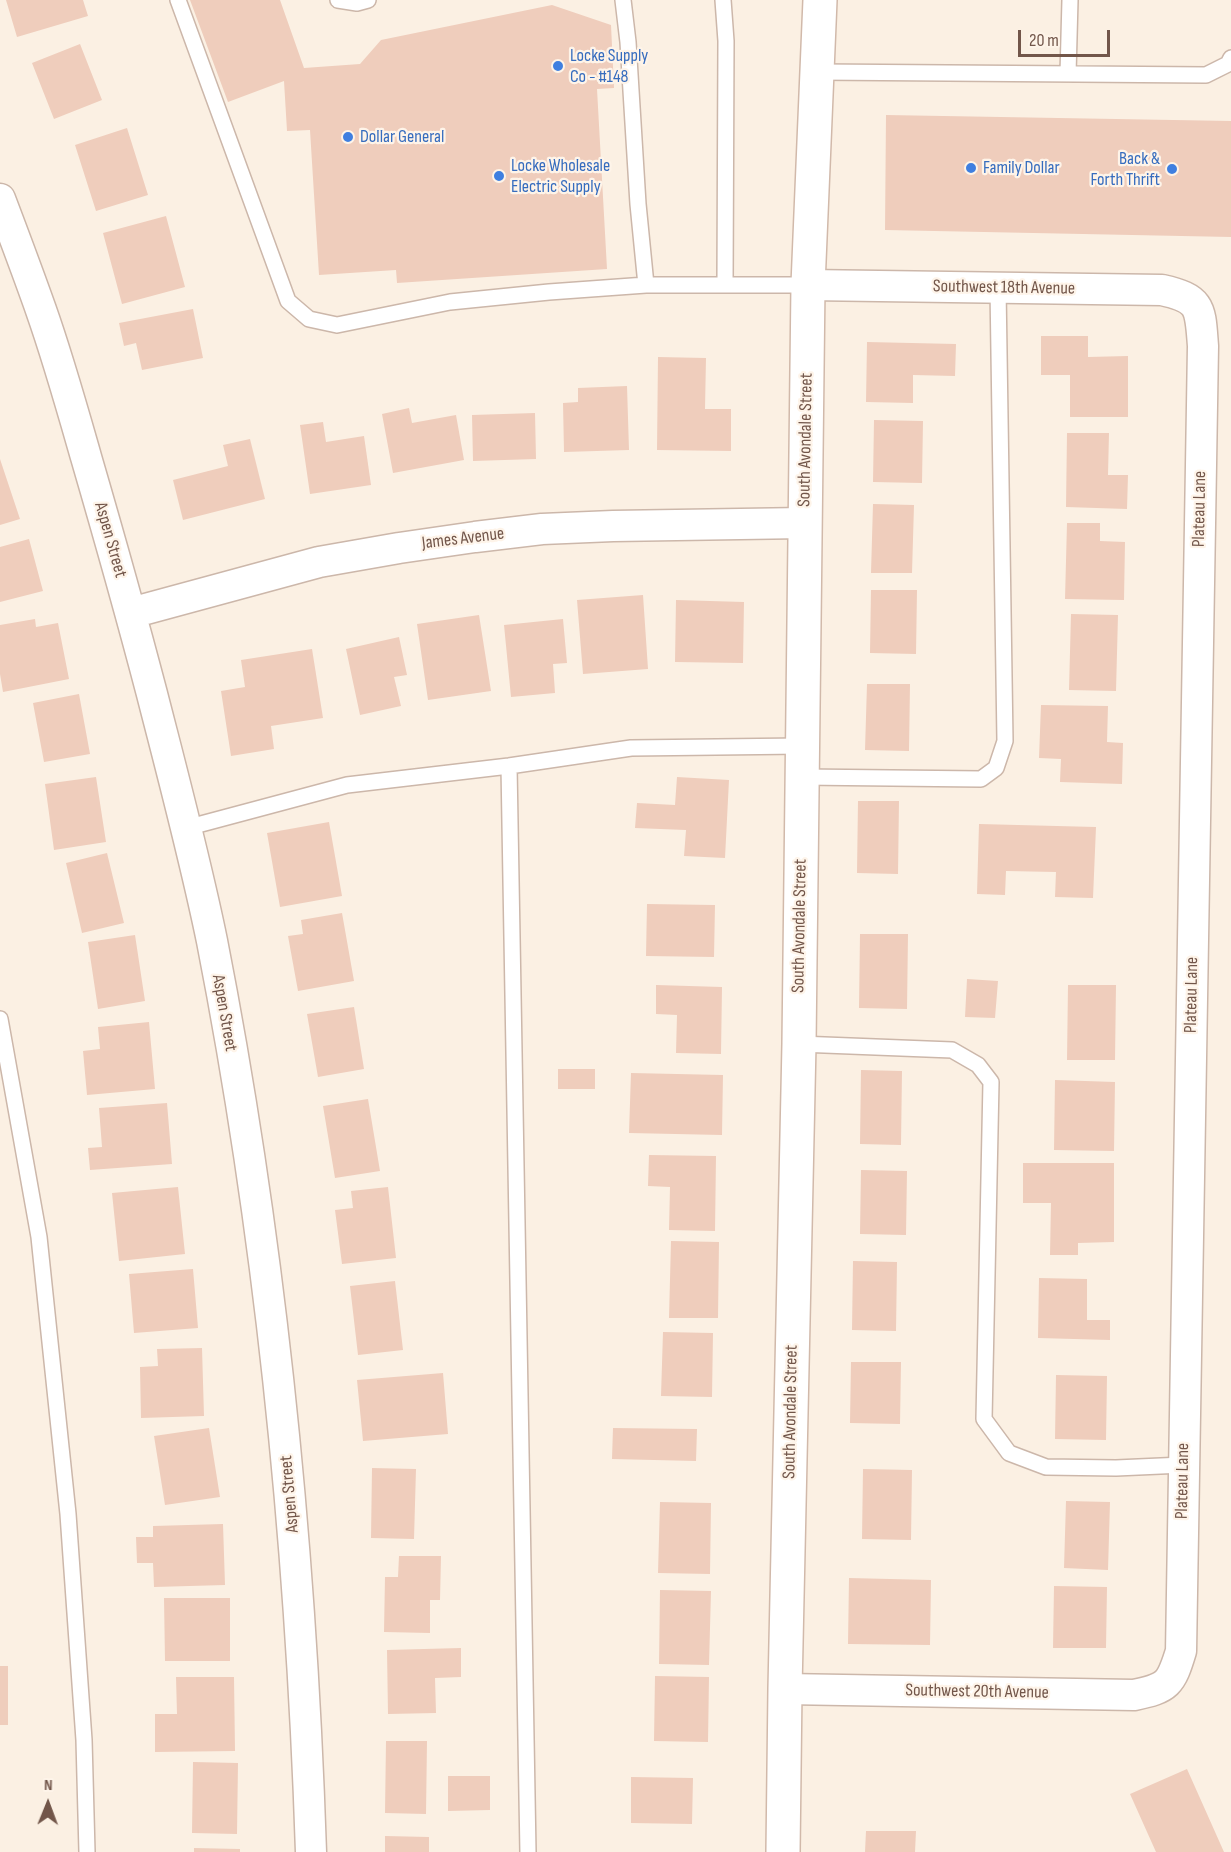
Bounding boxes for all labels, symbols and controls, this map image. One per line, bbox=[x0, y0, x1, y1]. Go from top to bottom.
scale bar bbox=[1021, 18, 1112, 56]
text: 20 m bbox=[1029, 30, 1059, 51]
place label: Locke Supply Co - #148 bbox=[570, 45, 648, 88]
marker: Locke Supply Co - #148 bbox=[551, 59, 565, 73]
place label: Dollar General bbox=[360, 126, 444, 148]
marker: Dollar General bbox=[341, 130, 355, 144]
place label: Back & Forth Thrift bbox=[1090, 148, 1160, 190]
place label: Locke Wholesale Electric Supply bbox=[511, 155, 610, 198]
place label: Family Dollar bbox=[983, 157, 1060, 179]
marker: Family Dollar bbox=[964, 161, 978, 175]
marker: Back & Forth Thrift bbox=[1165, 162, 1179, 176]
marker: Locke Wholesale Electric Supply bbox=[492, 169, 506, 183]
street label: Southwest 18th Avenue bbox=[933, 276, 1075, 300]
street label: South Avondale Street bbox=[794, 373, 818, 507]
street label: Plateau Lane bbox=[1189, 471, 1211, 547]
street label: Aspen Street bbox=[89, 500, 131, 580]
street label: James Avenue bbox=[421, 523, 505, 555]
street label: South Avondale Street bbox=[788, 859, 812, 993]
street label: Plateau Lane bbox=[1181, 957, 1203, 1033]
street label: Aspen Street bbox=[207, 973, 241, 1053]
street label: South Avondale Street bbox=[779, 1345, 803, 1479]
street label: Plateau Lane bbox=[1172, 1443, 1194, 1519]
street label: Aspen Street bbox=[276, 1454, 304, 1534]
street label: Southwest 20th Avenue bbox=[905, 1680, 1049, 1704]
north arrow bbox=[18, 1774, 78, 1834]
text: N bbox=[44, 1776, 53, 1795]

